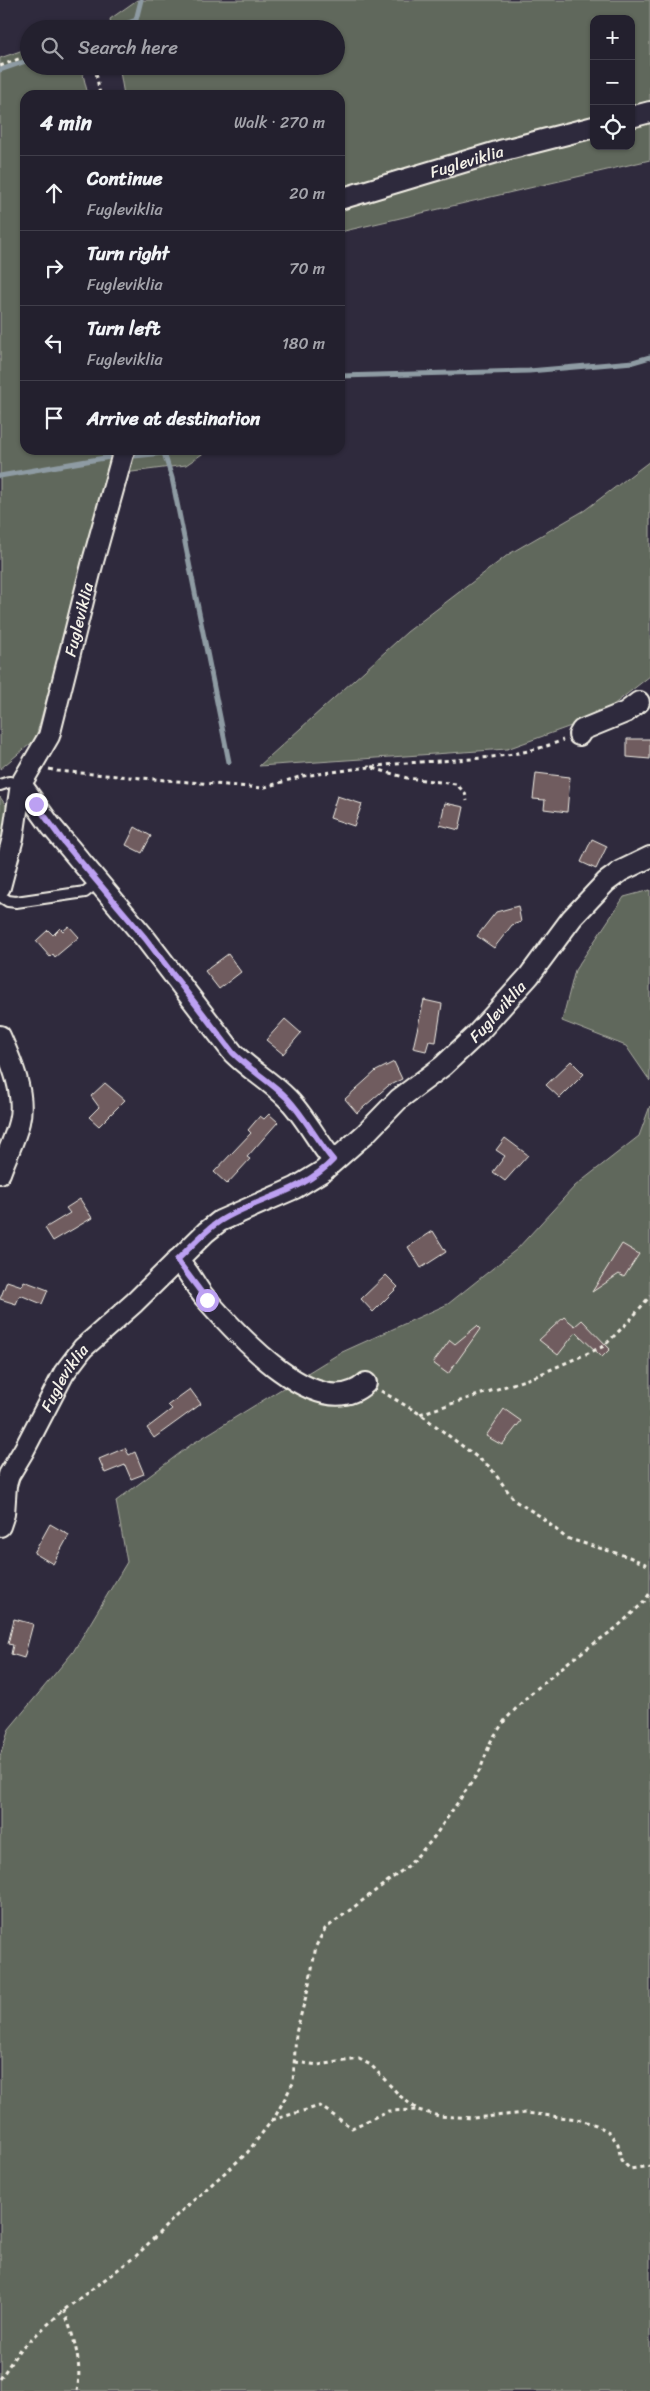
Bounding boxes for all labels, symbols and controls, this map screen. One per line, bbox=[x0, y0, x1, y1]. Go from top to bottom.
map controls bbox=[590, 15, 635, 150]
button: + bbox=[590, 15, 635, 60]
search box bbox=[20, 20, 345, 75]
text: Search here bbox=[78, 31, 178, 64]
icon: search bbox=[38, 34, 66, 62]
button: − bbox=[590, 60, 635, 105]
text: 4 min bbox=[40, 104, 92, 142]
button: locate bbox=[590, 105, 635, 150]
text: Walk · 270 m bbox=[234, 108, 325, 137]
street label: Fugleviklia bbox=[426, 137, 508, 186]
text: Continue bbox=[87, 162, 163, 195]
icon: ahead bbox=[40, 179, 68, 207]
text: 20 m bbox=[289, 179, 325, 208]
text: Fugleviklia bbox=[87, 195, 163, 224]
text: Turn right bbox=[87, 237, 169, 270]
icon: right bbox=[40, 254, 68, 282]
text: 70 m bbox=[289, 254, 325, 283]
text: Fugleviklia bbox=[87, 270, 163, 299]
text: Turn left bbox=[87, 312, 160, 345]
icon: left bbox=[40, 329, 68, 357]
text: 180 m bbox=[282, 329, 325, 358]
text: Fugleviklia bbox=[87, 345, 163, 374]
text: Arrive at destination bbox=[87, 402, 260, 435]
icon: arrive bbox=[40, 404, 68, 432]
street label: Fugleviklia bbox=[56, 578, 102, 660]
route end bbox=[25, 793, 48, 816]
street label: Fugleviklia bbox=[462, 973, 534, 1050]
route start bbox=[196, 1289, 219, 1312]
street label: Fugleviklia bbox=[32, 1337, 97, 1417]

